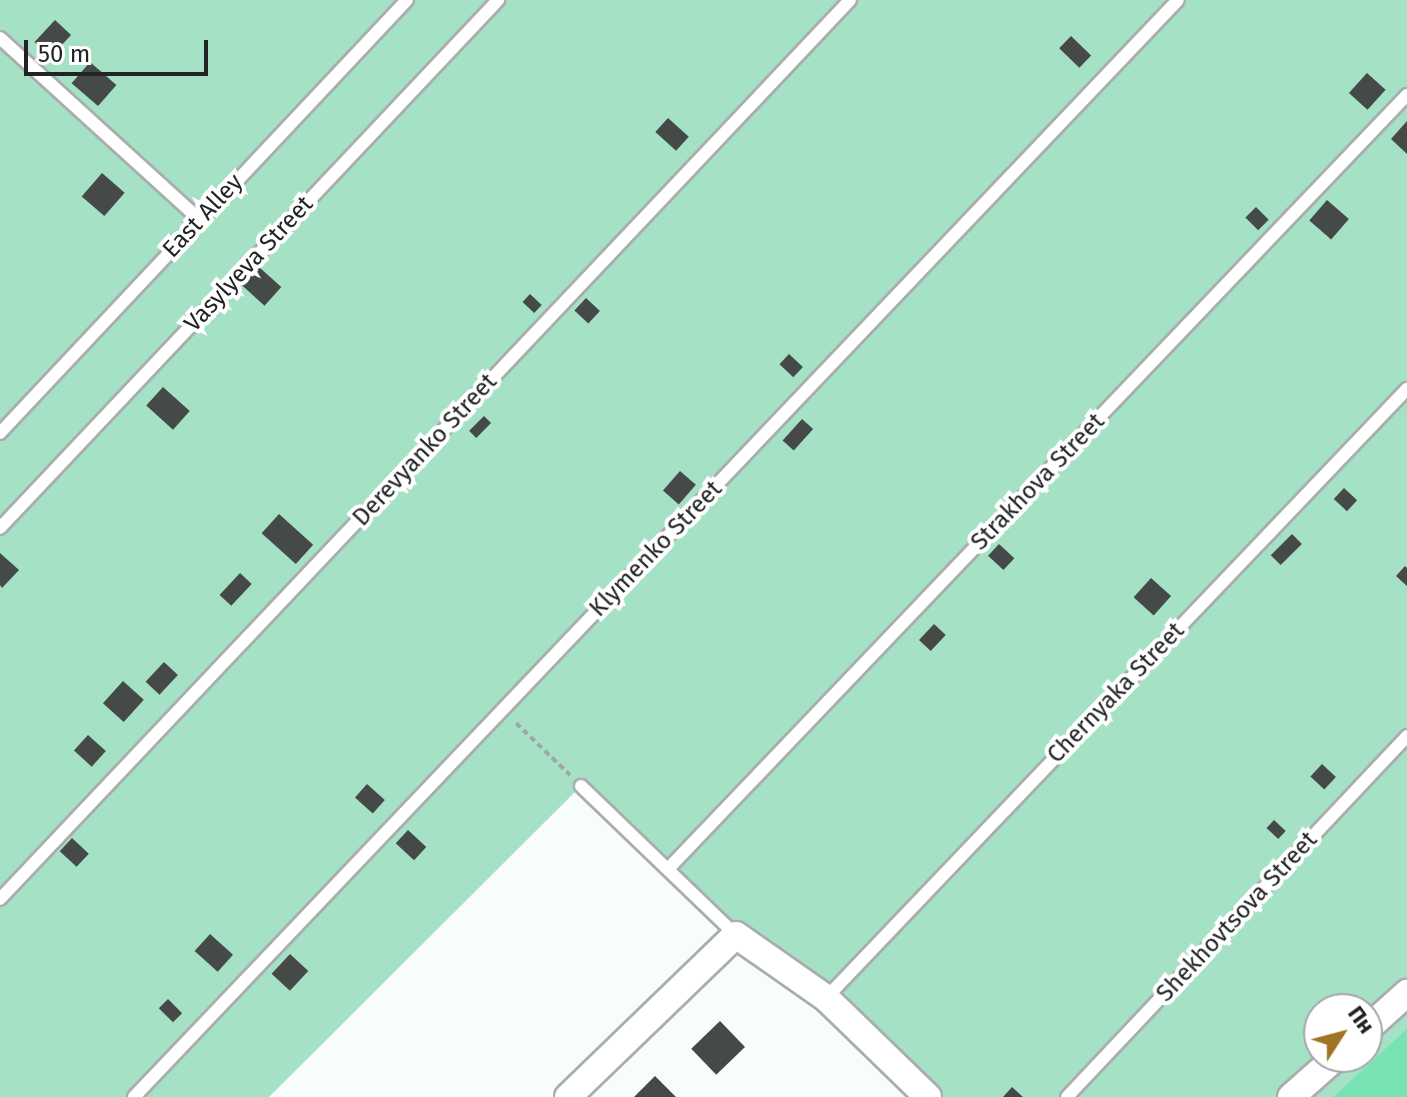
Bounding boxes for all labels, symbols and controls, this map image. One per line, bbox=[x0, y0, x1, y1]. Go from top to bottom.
scale bar bbox=[28, 24, 212, 74]
text: 50 m bbox=[38, 40, 90, 68]
street label: East Alley bbox=[157, 168, 249, 264]
street label: Vasylyeva Street bbox=[179, 190, 319, 338]
street label: Derevyanko Street bbox=[347, 368, 503, 532]
street label: Strakhova Street bbox=[965, 407, 1111, 557]
street label: Klymenko Street bbox=[584, 475, 728, 623]
street label: Chernyaka Street bbox=[1042, 617, 1190, 769]
street label: Shekhovtsova Street bbox=[1151, 826, 1323, 1008]
north arrow bbox=[1303, 993, 1383, 1073]
text: Пн bbox=[1342, 1001, 1380, 1039]

